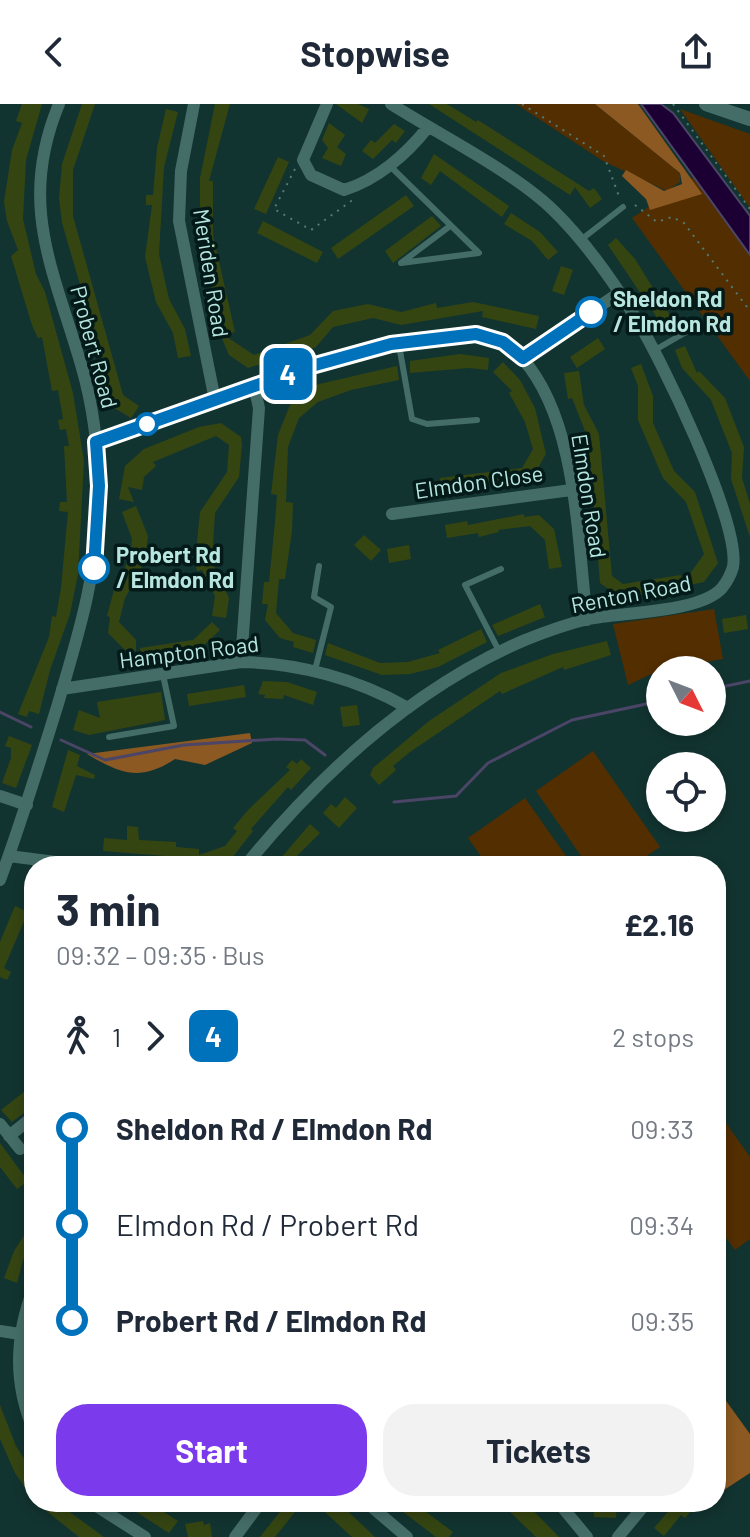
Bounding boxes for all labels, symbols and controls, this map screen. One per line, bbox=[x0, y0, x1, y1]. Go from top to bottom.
icon: back bbox=[32, 30, 76, 74]
icon: share bbox=[674, 30, 718, 74]
text: Stopwise bbox=[300, 31, 450, 74]
street label: Meriden Road bbox=[189, 207, 235, 339]
street label: Probert Road bbox=[66, 283, 124, 411]
place label: Sheldon Rd / Elmdon Rd bbox=[613, 285, 731, 336]
marker: Sheldon Rd / Elmdon Rd bbox=[576, 297, 606, 327]
line badge: 4 bbox=[262, 348, 314, 400]
text: 4 bbox=[280, 357, 296, 391]
unlabelled marker bbox=[136, 413, 158, 435]
street label: Elmdon Road bbox=[567, 432, 613, 560]
street label: Elmdon Close bbox=[413, 459, 545, 503]
place label: Probert Rd / Elmdon Rd bbox=[116, 541, 234, 592]
marker: Probert Rd / Elmdon Rd bbox=[79, 553, 109, 583]
street label: Renton Road bbox=[569, 569, 693, 617]
street label: Hampton Road bbox=[118, 630, 260, 672]
north arrow bbox=[646, 656, 726, 736]
map controls bbox=[646, 656, 726, 832]
button: locate bbox=[646, 752, 726, 832]
text: 3 min bbox=[56, 882, 161, 935]
text: £2.16 bbox=[624, 906, 694, 942]
text: 09:32 – 09:35 · Bus bbox=[56, 939, 265, 970]
icon: walk bbox=[56, 1014, 100, 1058]
icon: forward bbox=[133, 1014, 177, 1058]
text: 4 bbox=[205, 1019, 222, 1053]
text: 1 bbox=[112, 1021, 121, 1052]
text: 2 stops bbox=[612, 1021, 694, 1052]
text: Sheldon Rd / Elmdon Rd bbox=[116, 1110, 432, 1146]
text: 09:33 bbox=[630, 1113, 694, 1144]
text: Elmdon Rd / Probert Rd bbox=[116, 1206, 419, 1242]
text: 09:34 bbox=[629, 1209, 694, 1240]
text: Probert Rd / Elmdon Rd bbox=[116, 1302, 427, 1338]
text: 09:35 bbox=[630, 1305, 694, 1336]
button: Start bbox=[56, 1404, 367, 1496]
button: Tickets bbox=[383, 1404, 694, 1496]

